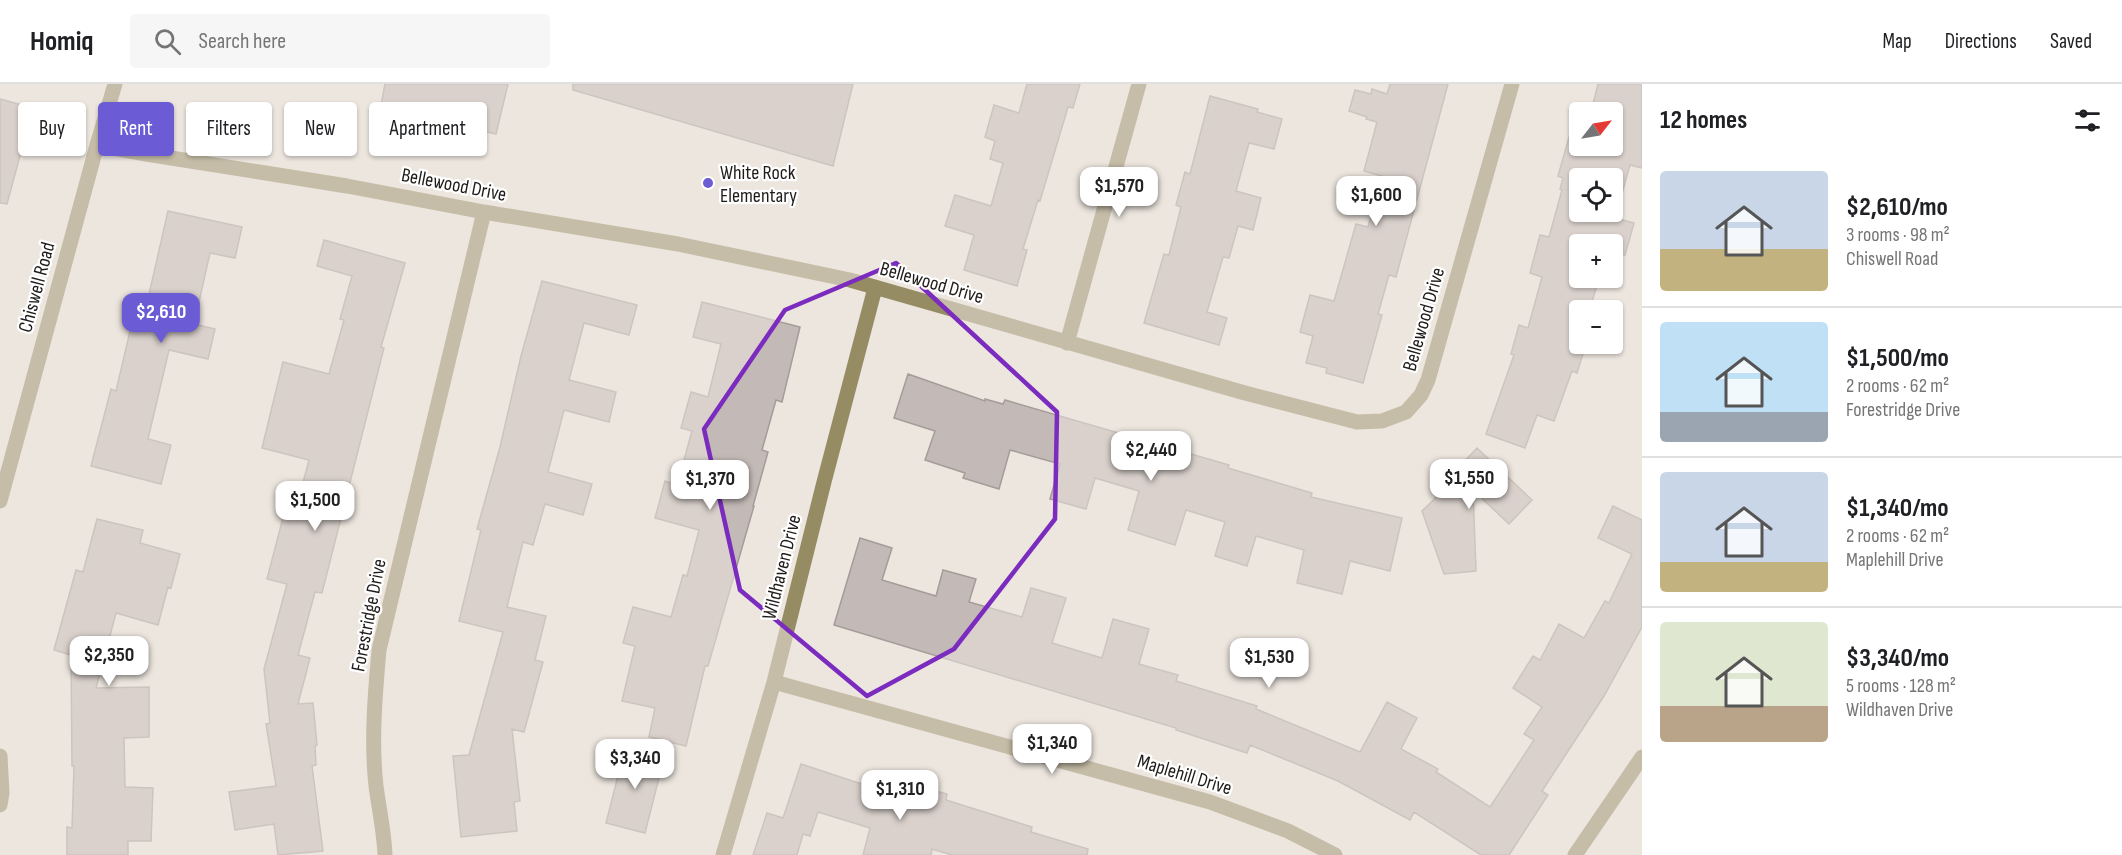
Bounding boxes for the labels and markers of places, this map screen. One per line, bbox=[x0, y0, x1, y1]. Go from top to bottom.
place label: White Rock Elementary bbox=[720, 161, 797, 208]
pin: $1,570 bbox=[1070, 167, 1168, 218]
marker: White Rock Elementary bbox=[701, 176, 715, 190]
pin: $1,600 bbox=[1327, 176, 1425, 227]
pin: $2,610 bbox=[112, 293, 210, 344]
pin: $2,440 bbox=[1102, 431, 1200, 482]
pin: $1,550 bbox=[1420, 459, 1518, 510]
pin: $1,370 bbox=[661, 460, 759, 511]
pin: $1,500 bbox=[266, 481, 364, 532]
pin: $2,350 bbox=[60, 636, 158, 687]
pin: $1,530 bbox=[1220, 638, 1318, 689]
pin: $1,340 bbox=[1003, 724, 1101, 775]
pin: $3,340 bbox=[586, 739, 684, 790]
pin: $1,310 bbox=[851, 770, 949, 821]

